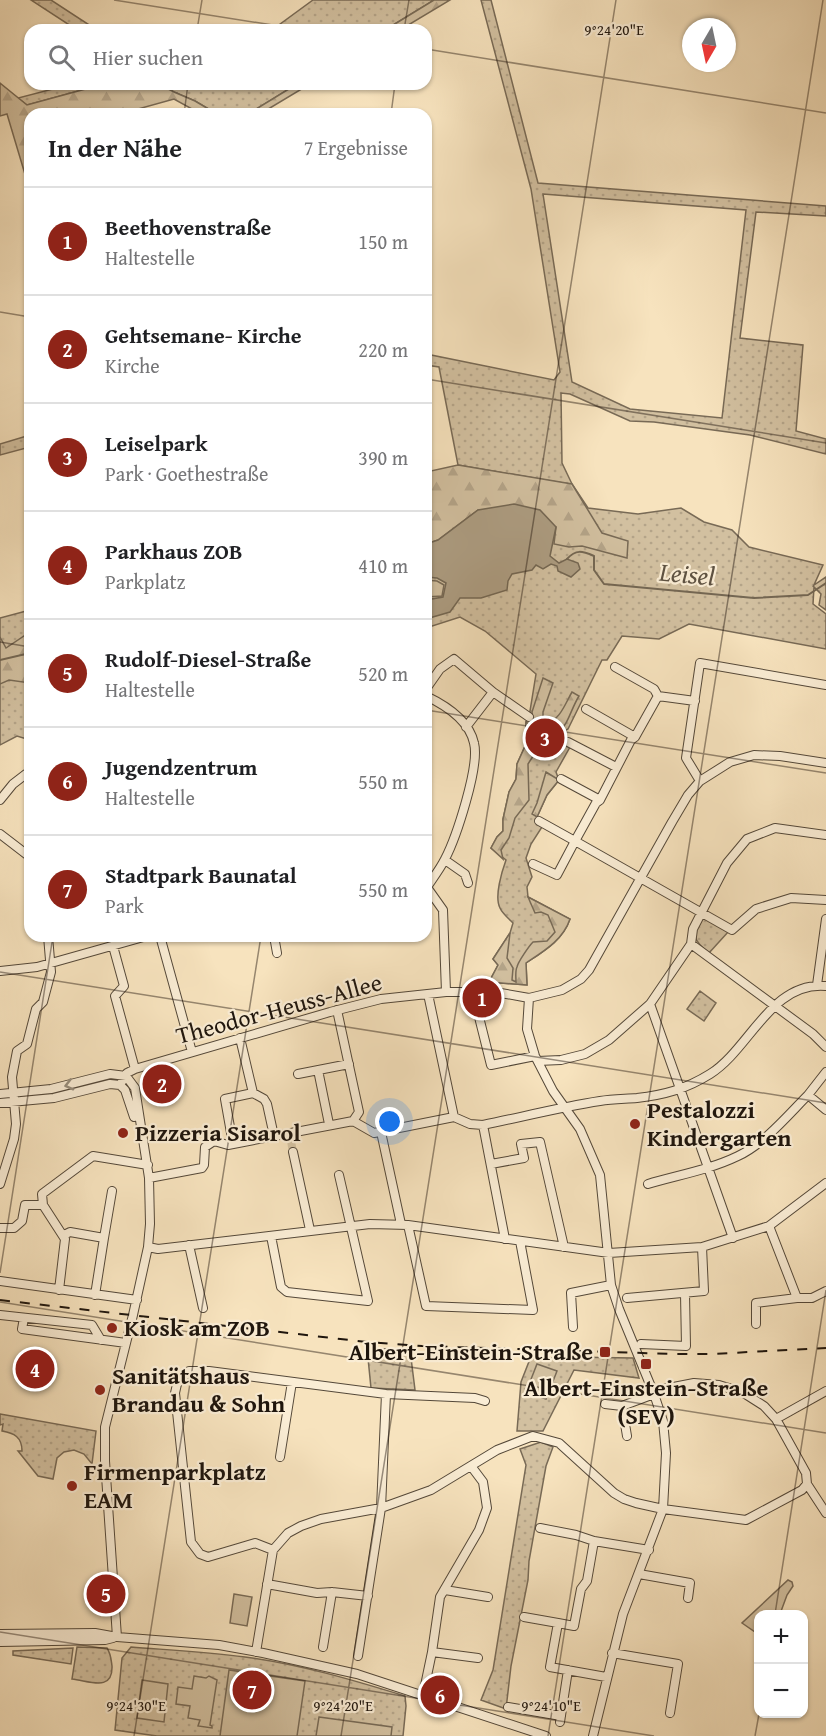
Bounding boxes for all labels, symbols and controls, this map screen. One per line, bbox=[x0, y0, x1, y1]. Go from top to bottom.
north arrow bbox=[682, 18, 736, 72]
text: 9°24'20"E bbox=[584, 19, 644, 40]
search box bbox=[24, 24, 432, 90]
icon: search bbox=[45, 41, 78, 74]
text: Hier suchen bbox=[93, 41, 203, 73]
text: In der Nähe bbox=[48, 128, 182, 167]
text: 7 Ergebnisse bbox=[304, 133, 408, 162]
text: Beethovenstraße bbox=[105, 211, 271, 243]
text: 1 bbox=[62, 227, 73, 256]
text: 150 m bbox=[358, 227, 408, 256]
text: Haltestelle bbox=[105, 243, 195, 272]
text: Gehtsemane- Kirche bbox=[105, 319, 302, 351]
text: 2 bbox=[62, 335, 73, 364]
text: 220 m bbox=[358, 335, 408, 364]
text: Kirche bbox=[105, 351, 160, 380]
text: Leiselpark bbox=[105, 427, 208, 459]
text: 3 bbox=[62, 443, 73, 472]
text: 390 m bbox=[358, 443, 408, 472]
text: Park · Goethestraße bbox=[105, 459, 268, 488]
text: Parkhaus ZOB bbox=[105, 535, 242, 567]
text: 4 bbox=[62, 551, 73, 580]
text: 410 m bbox=[358, 551, 408, 580]
water label: Leisel bbox=[657, 552, 716, 595]
text: Parkplatz bbox=[105, 567, 185, 596]
text: Rudolf-Diesel-Straße bbox=[105, 643, 311, 675]
text: 5 bbox=[62, 659, 73, 688]
text: 520 m bbox=[358, 659, 408, 688]
text: Haltestelle bbox=[105, 675, 195, 704]
pin: 3 bbox=[526, 716, 564, 760]
text: Jugendzentrum bbox=[105, 751, 257, 783]
text: 6 bbox=[62, 767, 73, 796]
text: 550 m bbox=[358, 767, 408, 796]
text: Haltestelle bbox=[105, 783, 195, 812]
text: Stadtpark Baunatal bbox=[105, 859, 297, 891]
text: 7 bbox=[62, 875, 73, 904]
text: 550 m bbox=[358, 875, 408, 904]
text: Park bbox=[105, 891, 144, 920]
street label: Theodor-Heuss-Allee bbox=[172, 964, 386, 1053]
pin: 1 bbox=[462, 976, 502, 1020]
pin: 2 bbox=[142, 1062, 182, 1106]
one-way arrow bbox=[64, 1077, 74, 1090]
place label: Pestalozzi Kindergarten bbox=[647, 1092, 791, 1155]
your location bbox=[375, 1107, 404, 1136]
place label: Pizzeria Sisarol bbox=[135, 1115, 301, 1150]
marker: Pestalozzi Kindergarten bbox=[628, 1117, 642, 1131]
marker: Pizzeria Sisarol bbox=[116, 1126, 130, 1140]
place label: Kiosk am ZOB bbox=[124, 1310, 270, 1345]
marker: Kiosk am ZOB bbox=[105, 1321, 119, 1335]
place label: Albert-Einstein-Straße bbox=[348, 1334, 593, 1369]
marker: Albert-Einstein-Straße bbox=[598, 1345, 612, 1359]
pin: 4 bbox=[15, 1346, 54, 1392]
marker: Albert-Einstein-Straße (SEV) bbox=[639, 1357, 653, 1371]
place label: Sanitätshaus Brandau & Sohn bbox=[112, 1358, 285, 1421]
place label: Albert-Einstein-Straße (SEV) bbox=[524, 1370, 769, 1433]
marker: Sanitätshaus Brandau & Sohn bbox=[93, 1383, 107, 1397]
place label: Firmenparkplatz EAM bbox=[84, 1454, 266, 1517]
marker: Firmenparkplatz EAM bbox=[65, 1479, 79, 1493]
pin: 5 bbox=[86, 1572, 126, 1616]
map controls bbox=[754, 1610, 808, 1718]
button: + bbox=[754, 1610, 808, 1664]
button: − bbox=[754, 1664, 808, 1718]
pin: 7 bbox=[232, 1668, 272, 1712]
pin: 6 bbox=[420, 1672, 460, 1718]
text: 9°24'30"E bbox=[106, 1695, 166, 1716]
text: 9°24'20"E bbox=[313, 1695, 373, 1716]
text: 9°24'10"E bbox=[521, 1695, 581, 1716]

